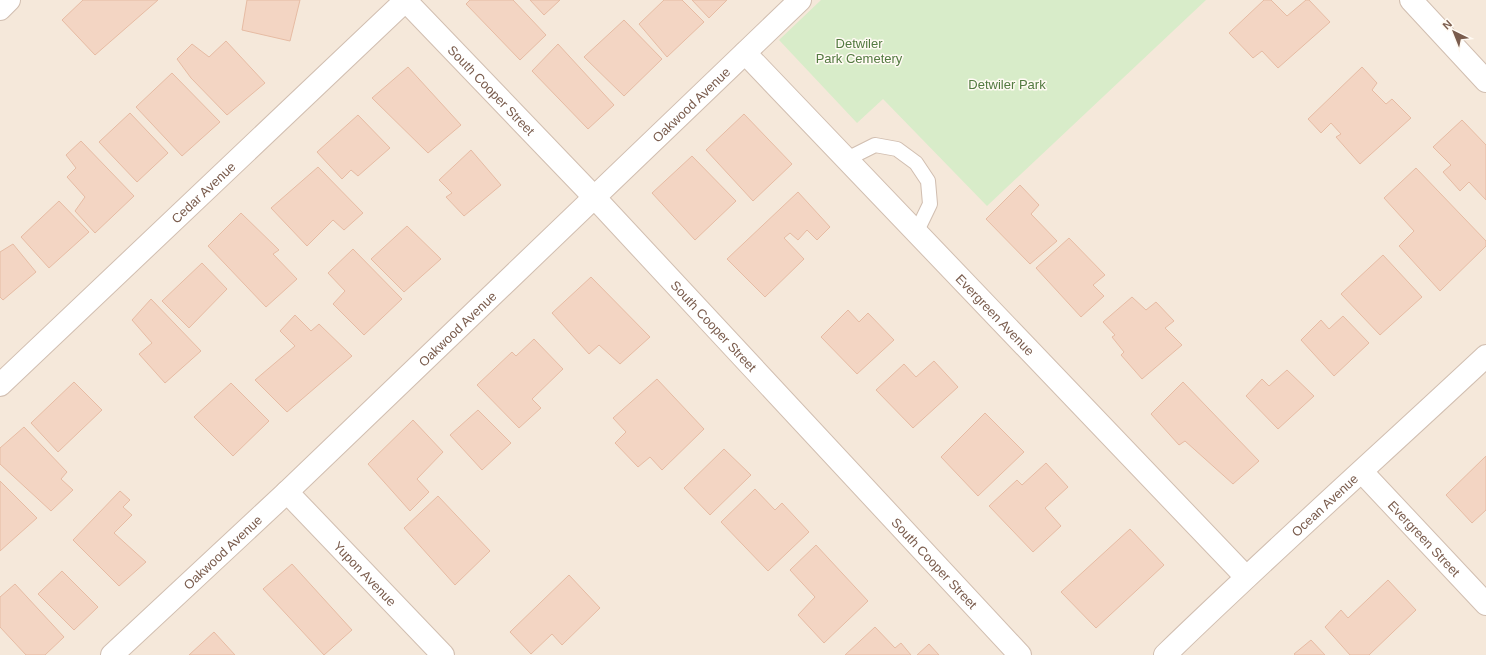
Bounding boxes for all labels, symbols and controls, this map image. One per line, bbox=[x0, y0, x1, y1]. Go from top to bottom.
north arrow bbox=[1434, 12, 1474, 52]
text: N bbox=[1440, 18, 1454, 32]
park label: Detwiler Park Cemetery bbox=[816, 36, 903, 66]
street label: South Cooper Street bbox=[445, 43, 538, 139]
street label: Oakwood Avenue bbox=[649, 64, 733, 145]
park label: Detwiler Park bbox=[968, 77, 1046, 92]
street label: Cedar Avenue bbox=[169, 159, 239, 226]
street label: Evergreen Avenue bbox=[952, 271, 1037, 359]
street label: South Cooper Street bbox=[668, 278, 760, 375]
street label: Oakwood Avenue bbox=[416, 288, 499, 370]
street label: Ocean Avenue bbox=[1289, 471, 1361, 540]
street label: Evergreen Street bbox=[1385, 498, 1463, 580]
street label: Oakwood Avenue bbox=[181, 512, 265, 593]
street label: South Cooper Street bbox=[888, 515, 980, 612]
street label: Yupon Avenue bbox=[330, 539, 399, 609]

